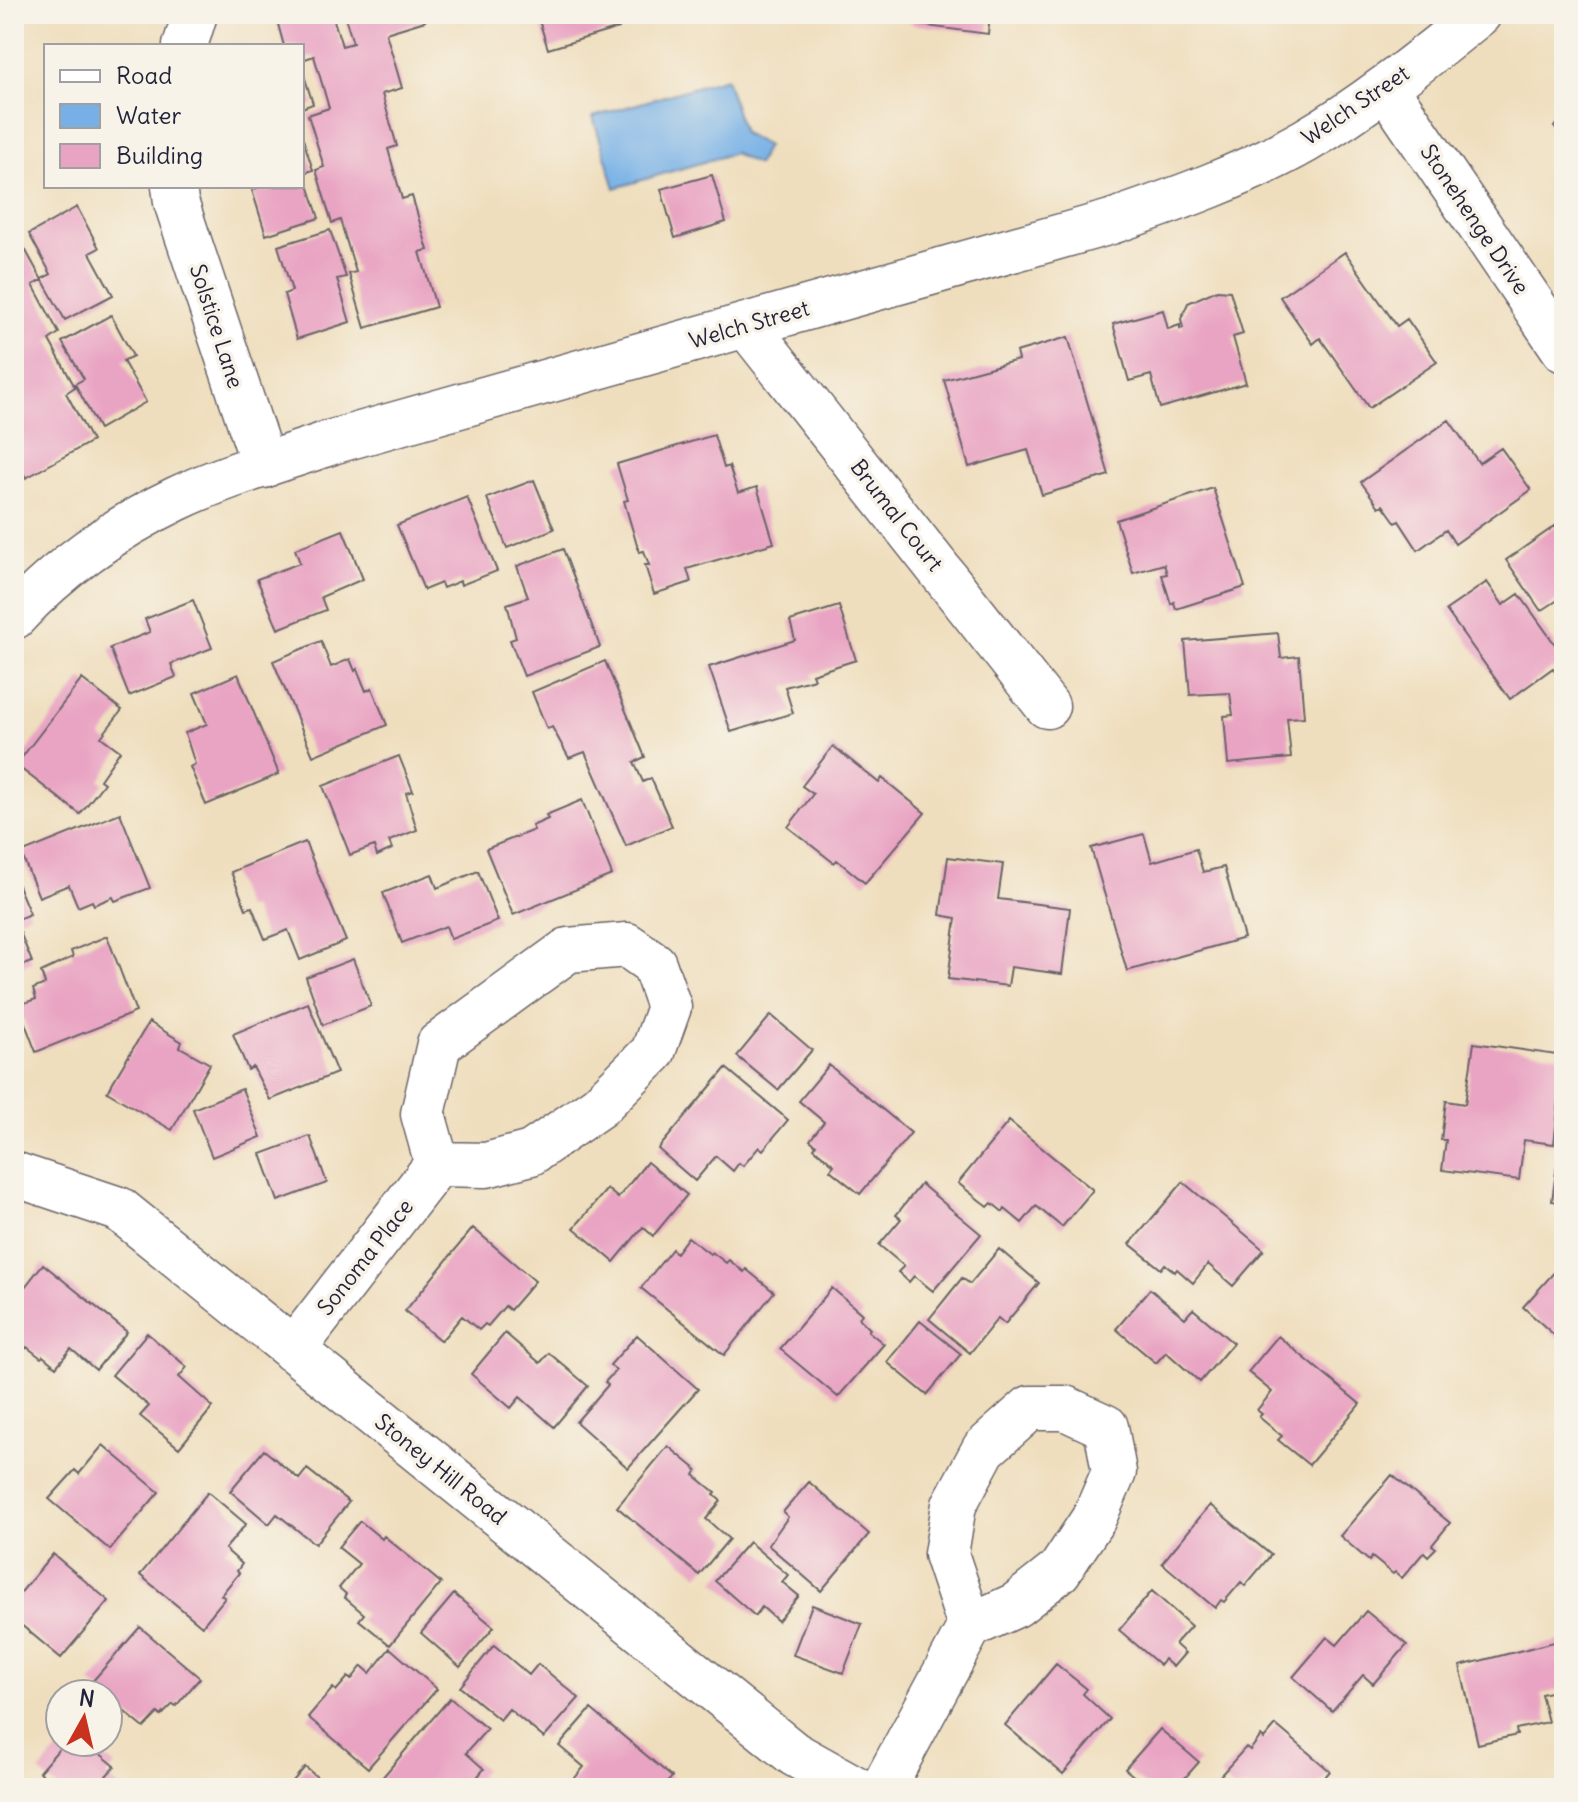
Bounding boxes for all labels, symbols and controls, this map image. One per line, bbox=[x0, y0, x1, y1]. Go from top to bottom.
legend bbox=[44, 44, 304, 188]
street label: Welch Street bbox=[1296, 59, 1414, 151]
text: Road bbox=[116, 60, 172, 90]
text: Water bbox=[116, 100, 181, 130]
street label: Stonehenge Drive bbox=[1414, 139, 1536, 299]
text: Building bbox=[116, 140, 203, 170]
street label: Solstice Lane bbox=[184, 260, 250, 392]
street label: Welch Street bbox=[686, 293, 812, 355]
street label: Brumal Court bbox=[845, 454, 949, 576]
street label: Sonoma Place bbox=[311, 1193, 419, 1321]
street label: Stoney Hill Road bbox=[369, 1407, 513, 1531]
north arrow bbox=[44, 1678, 124, 1758]
text: N bbox=[77, 1683, 96, 1713]

